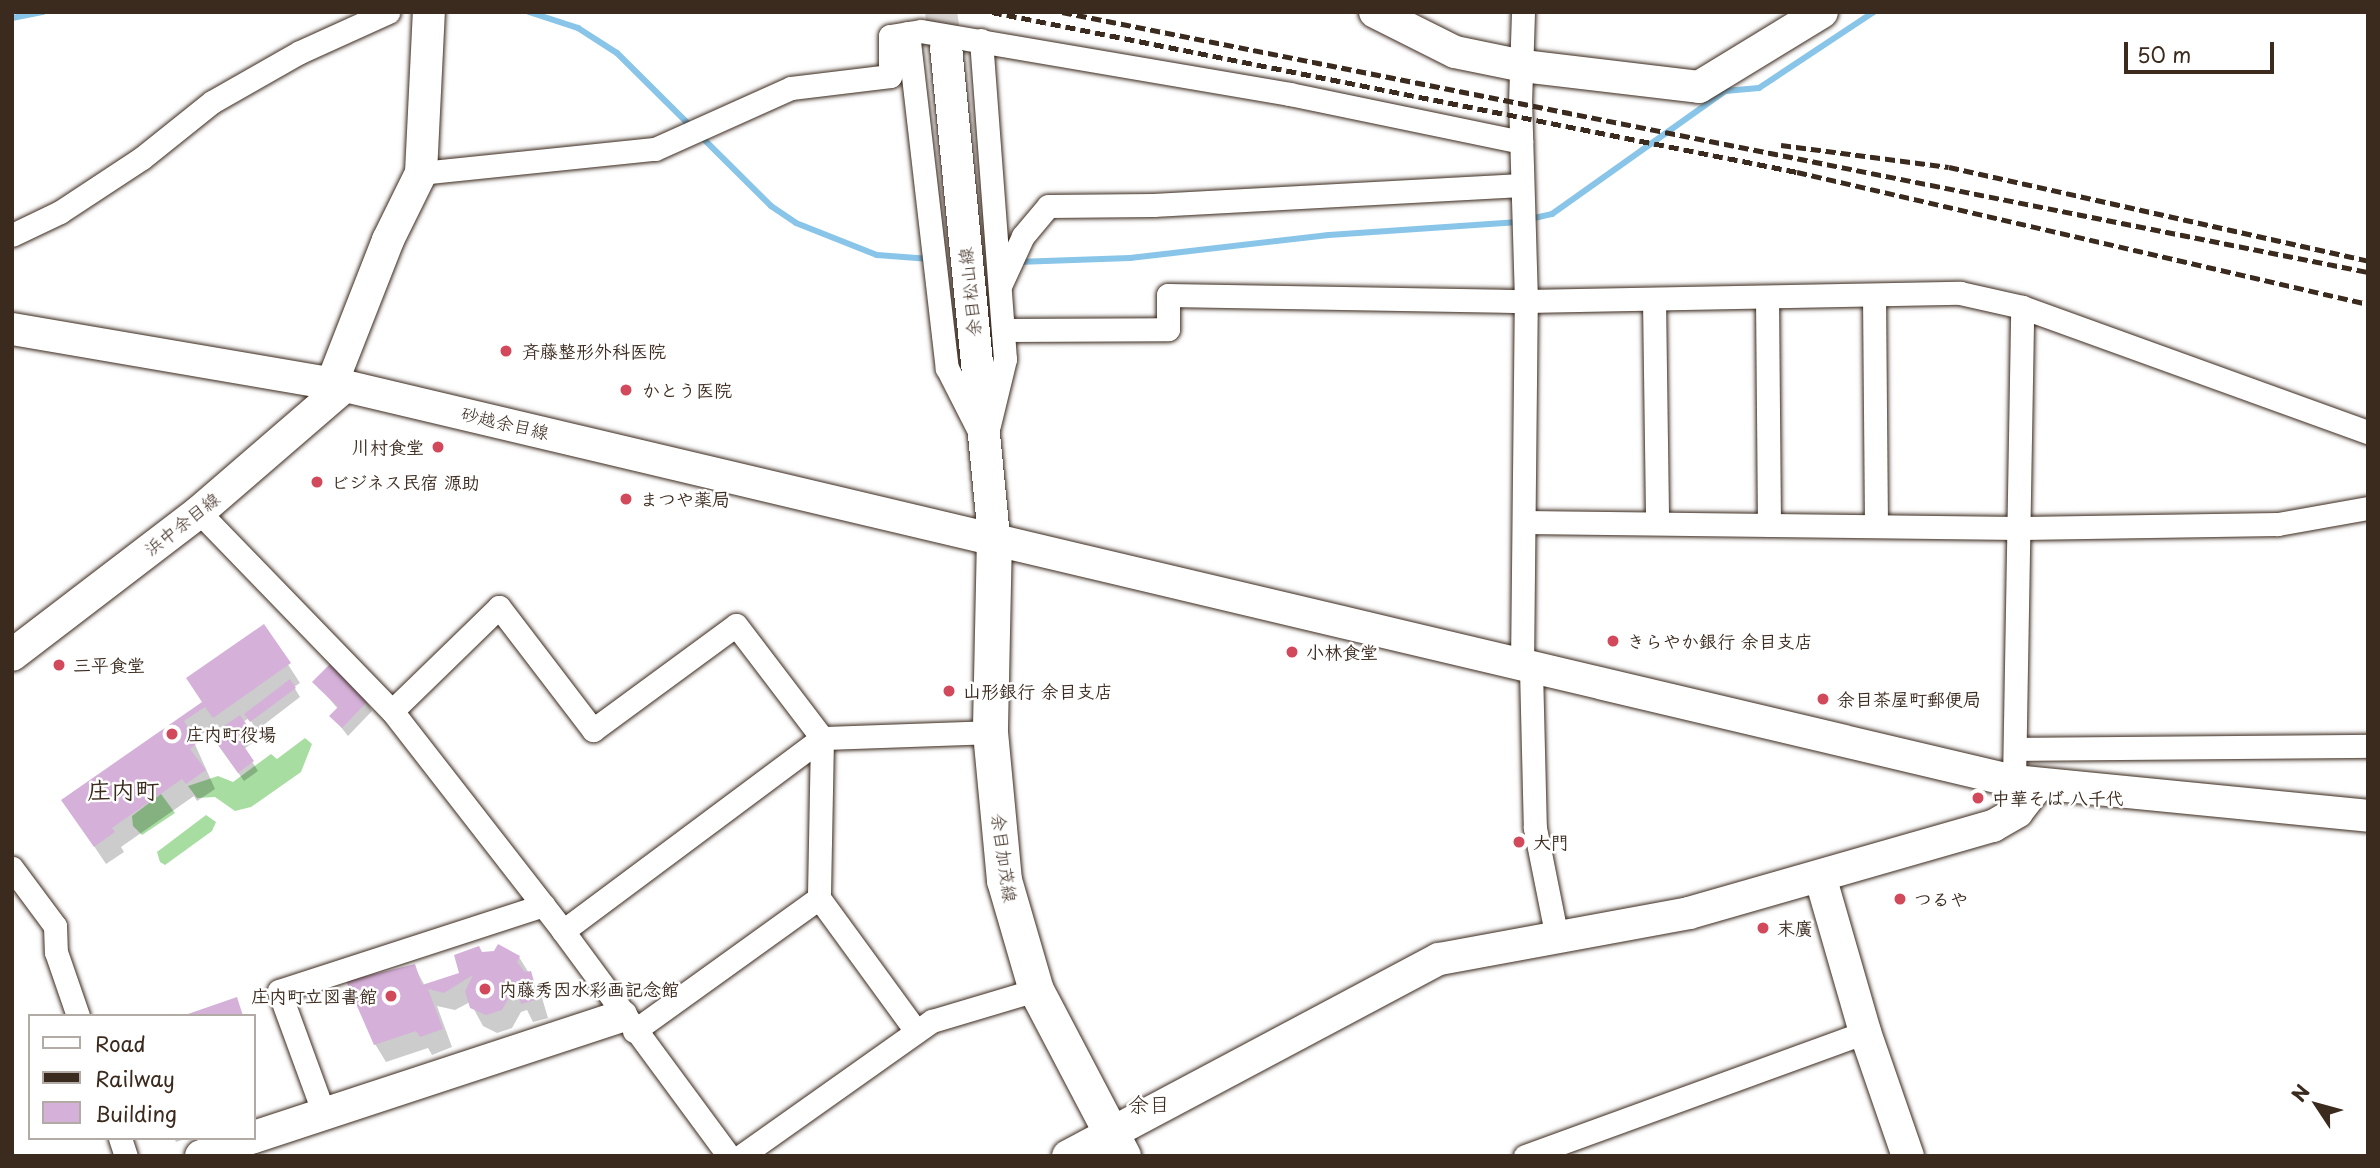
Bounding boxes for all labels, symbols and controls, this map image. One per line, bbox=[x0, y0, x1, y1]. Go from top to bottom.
scale bar bbox=[2128, 28, 2278, 72]
text: 50 m bbox=[2137, 38, 2191, 70]
street label: 余目松山線 bbox=[955, 246, 985, 338]
place label: 斉藤整形外科医院 bbox=[522, 340, 666, 362]
marker: 斉藤整形外科医院 bbox=[496, 341, 516, 361]
place label: かとう医院 bbox=[642, 379, 732, 401]
marker: かとう医院 bbox=[616, 380, 636, 400]
street label: 砂越余目線 bbox=[459, 402, 551, 444]
place label: 川村食堂 bbox=[352, 436, 424, 458]
marker: 川村食堂 bbox=[430, 439, 446, 455]
place label: ビジネス民宿 源助 bbox=[331, 471, 481, 493]
marker: ビジネス民宿 源助 bbox=[309, 474, 325, 490]
street label: 浜中余目線 bbox=[140, 488, 224, 560]
place label: まつや薬局 bbox=[640, 488, 730, 510]
marker: まつや薬局 bbox=[618, 491, 634, 507]
place label: きらやか銀行 余目支店 bbox=[1627, 630, 1813, 652]
marker: きらやか銀行 余目支店 bbox=[1605, 633, 1621, 649]
place label: 小林食堂 bbox=[1306, 641, 1378, 663]
marker: 小林食堂 bbox=[1284, 644, 1300, 660]
place label: 三平食堂 bbox=[73, 654, 145, 676]
marker: 三平食堂 bbox=[51, 657, 67, 673]
place label: 山形銀行 余目支店 bbox=[963, 680, 1113, 702]
marker: 山形銀行 余目支店 bbox=[941, 683, 957, 699]
place label: 余目茶屋町郵便局 bbox=[1837, 688, 1981, 710]
marker: 余目茶屋町郵便局 bbox=[1815, 691, 1831, 707]
place label: 庄内町役場 bbox=[186, 723, 276, 745]
marker: 庄内町役場 bbox=[164, 726, 180, 742]
district label: 庄内町 bbox=[87, 776, 159, 804]
place label: 中華そば 八千代 bbox=[1992, 787, 2124, 809]
marker: 中華そば 八千代 bbox=[1970, 790, 1986, 806]
street label: 余目加茂線 bbox=[987, 812, 1021, 904]
place label: 大門 bbox=[1533, 831, 1569, 853]
marker: 大門 bbox=[1511, 834, 1527, 850]
place label: つるや bbox=[1914, 888, 1968, 910]
marker: つるや bbox=[1892, 891, 1908, 907]
place label: 末廣 bbox=[1777, 917, 1813, 939]
marker: 末廣 bbox=[1755, 920, 1771, 936]
place label: 内藤秀因水彩画記念館 bbox=[499, 978, 679, 1000]
marker: 内藤秀因水彩画記念館 bbox=[477, 981, 493, 997]
place label: 庄内町立図書館 bbox=[251, 985, 377, 1007]
marker: 庄内町立図書館 bbox=[383, 988, 399, 1004]
legend bbox=[28, 1014, 256, 1140]
text: Road bbox=[95, 1027, 146, 1059]
text: Railway bbox=[95, 1062, 175, 1094]
north arrow bbox=[2282, 1070, 2352, 1140]
text: N bbox=[2284, 1078, 2316, 1107]
district label: 余目 bbox=[1128, 1090, 1170, 1116]
text: Building bbox=[95, 1097, 177, 1129]

